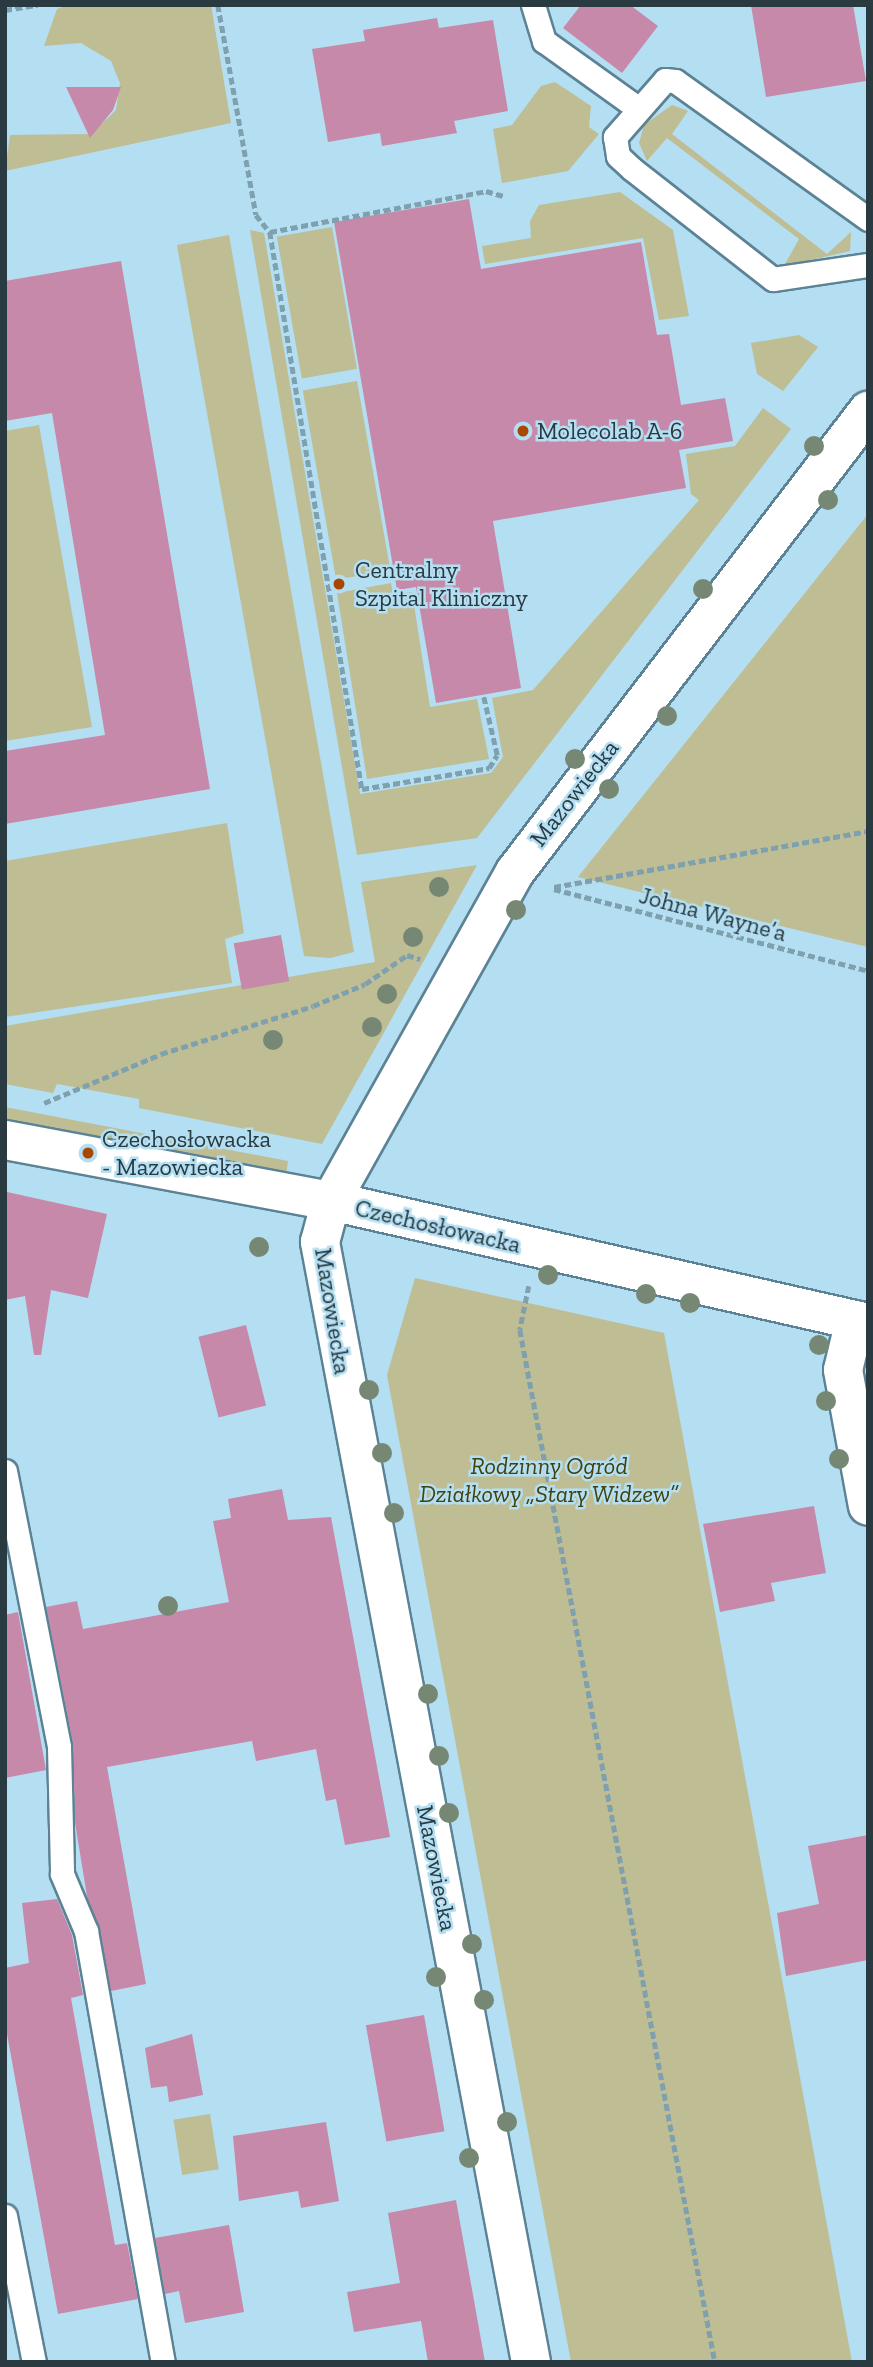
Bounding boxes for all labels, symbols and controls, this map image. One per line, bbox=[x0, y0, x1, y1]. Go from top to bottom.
place label: Molecolab A-6 bbox=[537, 417, 683, 445]
marker: Molecolab A-6 bbox=[515, 423, 531, 439]
place label: Centralny Szpital Kliniczny bbox=[355, 556, 528, 612]
marker: Centralny Szpital Kliniczny bbox=[329, 574, 349, 594]
street label: Mazowiecka bbox=[523, 734, 625, 852]
street label: Johna Wayne’a bbox=[636, 880, 790, 948]
place label: Czechosłowacka - Mazowiecka bbox=[102, 1125, 271, 1181]
marker: Czechosłowacka - Mazowiecka bbox=[80, 1145, 96, 1161]
street label: Czechosłowacka bbox=[352, 1193, 524, 1259]
street label: Mazowiecka bbox=[309, 1246, 357, 1376]
park label: Rodzinny Ogród Działkowy „Stary Widzew” bbox=[419, 1452, 679, 1508]
street label: Mazowiecka bbox=[411, 1803, 463, 1933]

